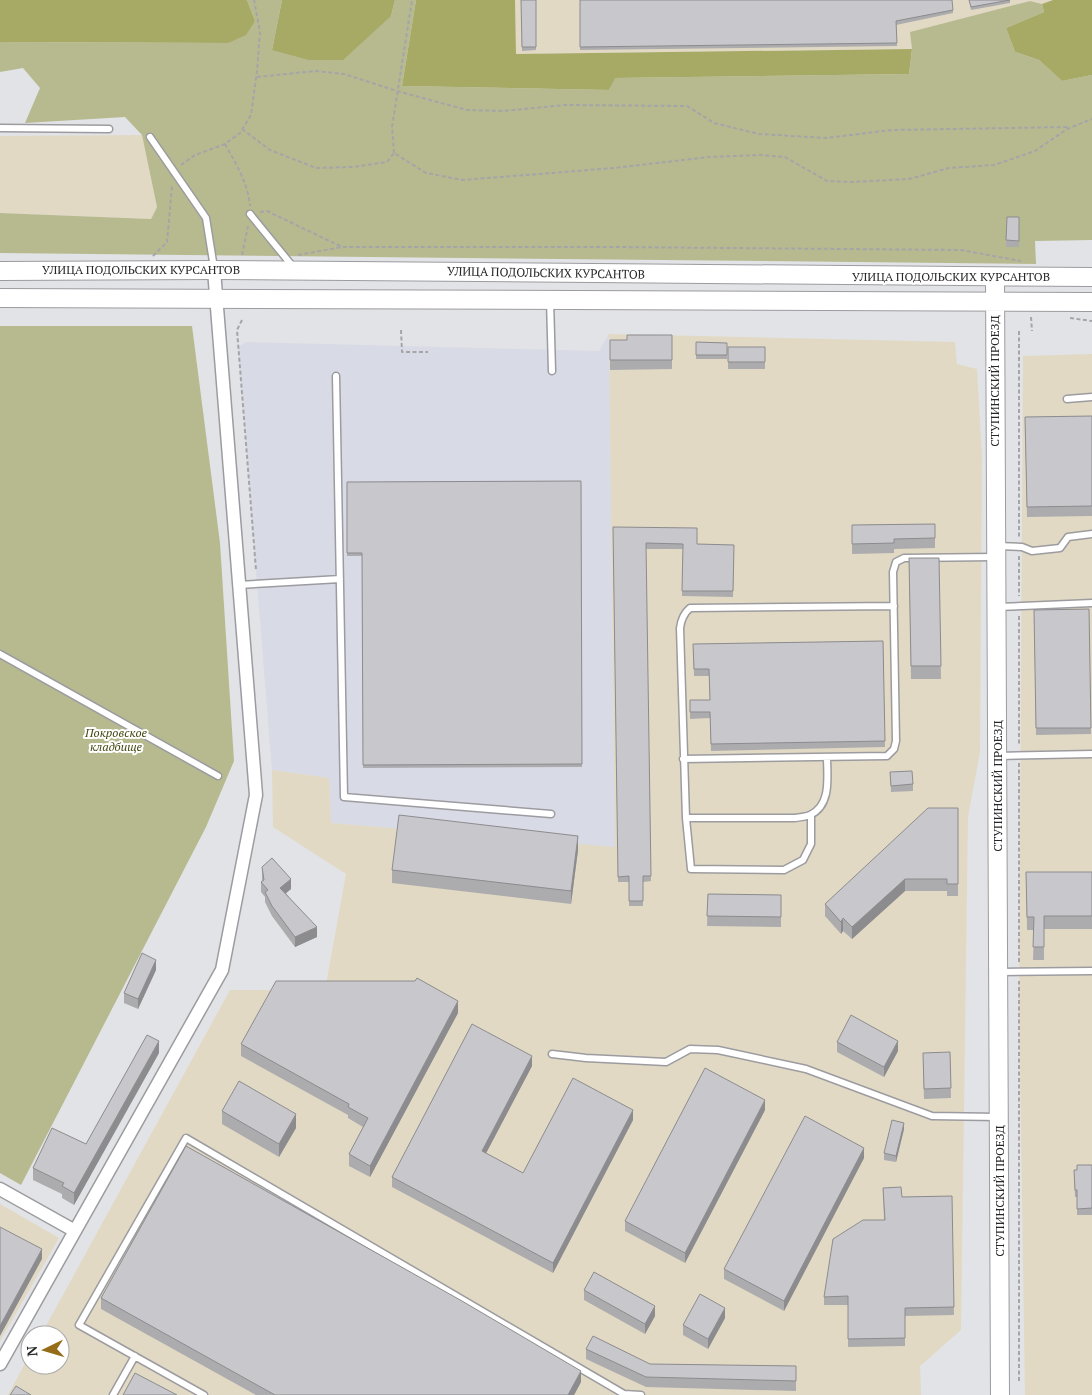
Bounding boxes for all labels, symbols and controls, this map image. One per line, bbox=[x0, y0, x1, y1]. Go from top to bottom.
street label: УЛИЦА ПОДОЛЬСКИХ КУРСАНТОВ bbox=[42, 262, 240, 277]
street label: УЛИЦА ПОДОЛЬСКИХ КУРСАНТОВ bbox=[447, 263, 645, 282]
street label: УЛИЦА ПОДОЛЬСКИХ КУРСАНТОВ bbox=[852, 269, 1050, 284]
street label: СТУПИНСКИЙ ПРОЕЗД bbox=[987, 314, 1002, 447]
street label: СТУПИНСКИЙ ПРОЕЗД bbox=[990, 719, 1005, 852]
park label: Покровское кладбище bbox=[84, 725, 147, 754]
street label: СТУПИНСКИЙ ПРОЕЗД bbox=[992, 1124, 1007, 1257]
north arrow bbox=[20, 1325, 70, 1375]
text: N bbox=[22, 1345, 41, 1357]

